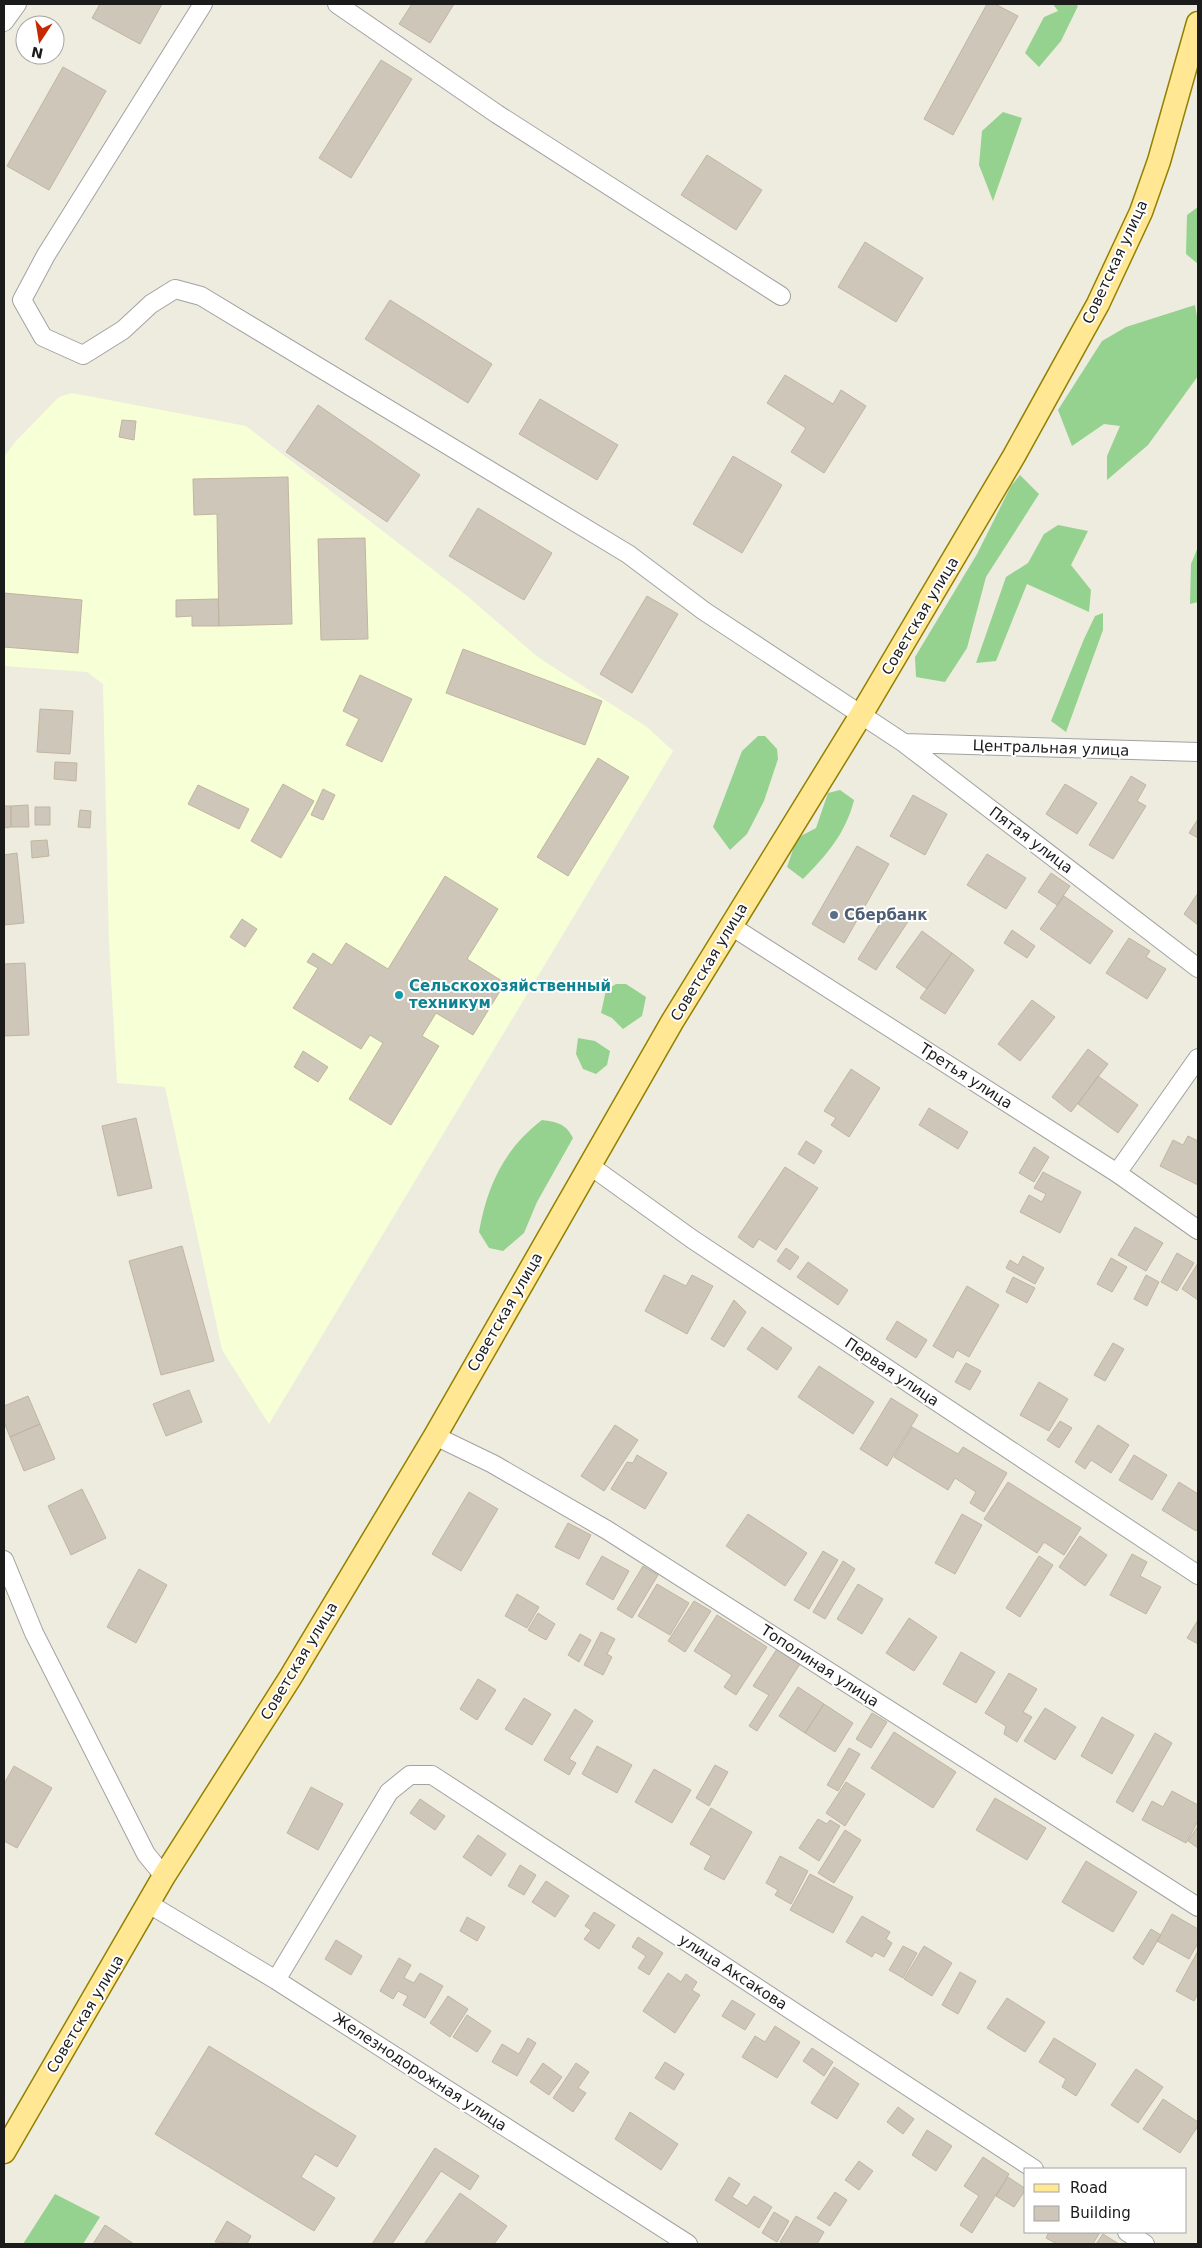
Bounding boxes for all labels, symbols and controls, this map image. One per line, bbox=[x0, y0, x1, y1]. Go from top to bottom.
north arrow bbox=[15, 15, 65, 65]
text: N bbox=[30, 44, 45, 62]
street label: Советская улица bbox=[1078, 197, 1152, 327]
street label: Советская улица bbox=[878, 554, 962, 678]
street label: Центральная улица bbox=[972, 736, 1130, 760]
street label: Пятая улица bbox=[986, 803, 1076, 877]
street label: Советская улица bbox=[667, 900, 751, 1024]
place label: Сбербанк bbox=[844, 906, 928, 924]
marker: Сбербанк bbox=[828, 909, 840, 921]
place label: Сельскохозяйственный техникум bbox=[409, 977, 611, 1012]
marker: Сельскохозяйственный техникум bbox=[393, 989, 405, 1001]
street label: Третья улица bbox=[915, 1039, 1016, 1113]
street label: Советская улица bbox=[464, 1249, 546, 1375]
street label: Первая улица bbox=[842, 1334, 942, 1410]
street label: Советская улица bbox=[257, 1599, 341, 1723]
street label: Тополиная улица bbox=[757, 1621, 882, 1711]
street label: улица Аксакова bbox=[676, 1930, 790, 2014]
street label: Советская улица bbox=[43, 1952, 127, 2076]
street label: Железнодорожная улица bbox=[330, 2009, 510, 2135]
legend bbox=[1024, 2168, 1187, 2233]
text: Road bbox=[1070, 2179, 1108, 2197]
text: Building bbox=[1070, 2204, 1131, 2222]

